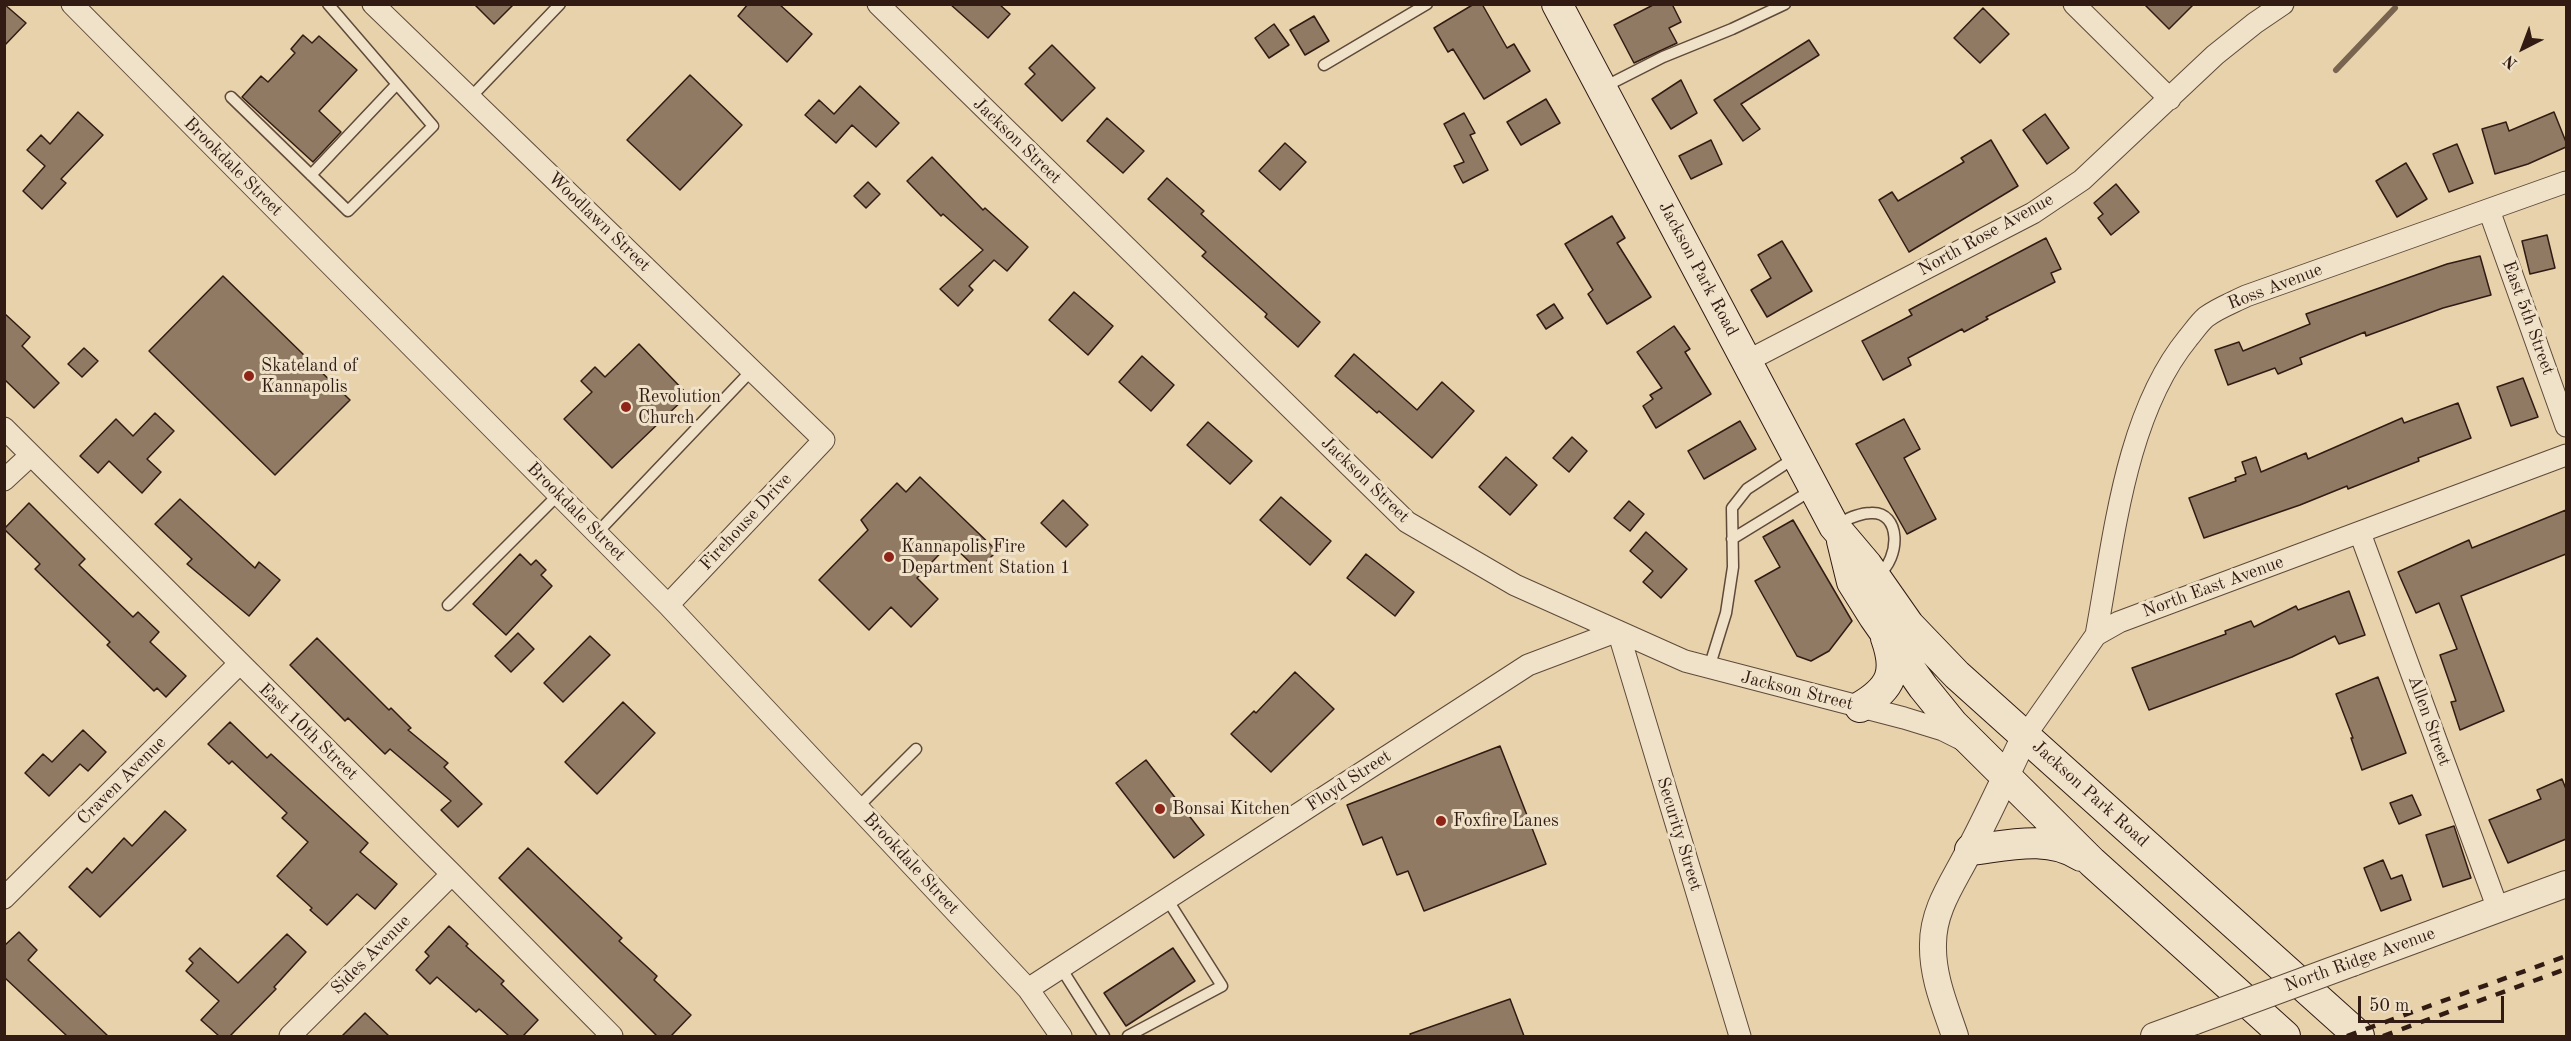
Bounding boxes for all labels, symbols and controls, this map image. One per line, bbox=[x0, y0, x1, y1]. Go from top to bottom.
north arrow bbox=[2493, 18, 2553, 78]
text: N bbox=[2501, 51, 2521, 71]
street label: Jackson Street bbox=[968, 93, 1066, 189]
street label: Brookdale Street bbox=[179, 113, 287, 221]
street label: Woodlawn Street bbox=[543, 168, 655, 276]
street label: North Rose Avenue bbox=[1915, 189, 2057, 281]
street label: Jackson Park Road bbox=[1653, 198, 1743, 340]
street label: East 5th Street bbox=[2497, 258, 2559, 378]
street label: Ross Avenue bbox=[2225, 259, 2325, 315]
place label: Skateland of Kannapolis bbox=[261, 355, 358, 398]
marker: Skateland of Kannapolis bbox=[242, 369, 256, 383]
place label: Revolution Church bbox=[638, 386, 721, 428]
marker: Revolution Church bbox=[619, 400, 633, 414]
street label: Jackson Street bbox=[1316, 432, 1414, 528]
street label: Brookdale Street bbox=[522, 458, 630, 566]
street label: Firehouse Drive bbox=[695, 469, 797, 575]
place label: Kannapolis Fire Department Station 1 bbox=[901, 536, 1070, 578]
marker: Kannapolis Fire Department Station 1 bbox=[882, 550, 896, 564]
street label: North East Avenue bbox=[2139, 551, 2287, 623]
street label: Jackson Street bbox=[1739, 667, 1855, 715]
street label: Allen Street bbox=[2403, 673, 2455, 769]
street label: East 10th Street bbox=[254, 679, 362, 785]
street label: Craven Avenue bbox=[73, 732, 171, 830]
street label: Jackson Park Road bbox=[2027, 736, 2153, 852]
street label: Floyd Street bbox=[1303, 746, 1395, 816]
street label: Security Street bbox=[1651, 775, 1707, 893]
place label: Bonsai Kitchen bbox=[1172, 798, 1290, 820]
marker: Bonsai Kitchen bbox=[1153, 802, 1167, 816]
street label: Brookdale Street bbox=[858, 809, 964, 919]
place label: Foxfire Lanes bbox=[1453, 810, 1559, 832]
marker: Foxfire Lanes bbox=[1434, 814, 1448, 828]
street label: Sides Avenue bbox=[327, 911, 415, 999]
street label: North Ridge Avenue bbox=[2282, 923, 2438, 997]
scale bar bbox=[2361, 984, 2506, 1022]
text: 50 m bbox=[2369, 997, 2409, 1015]

